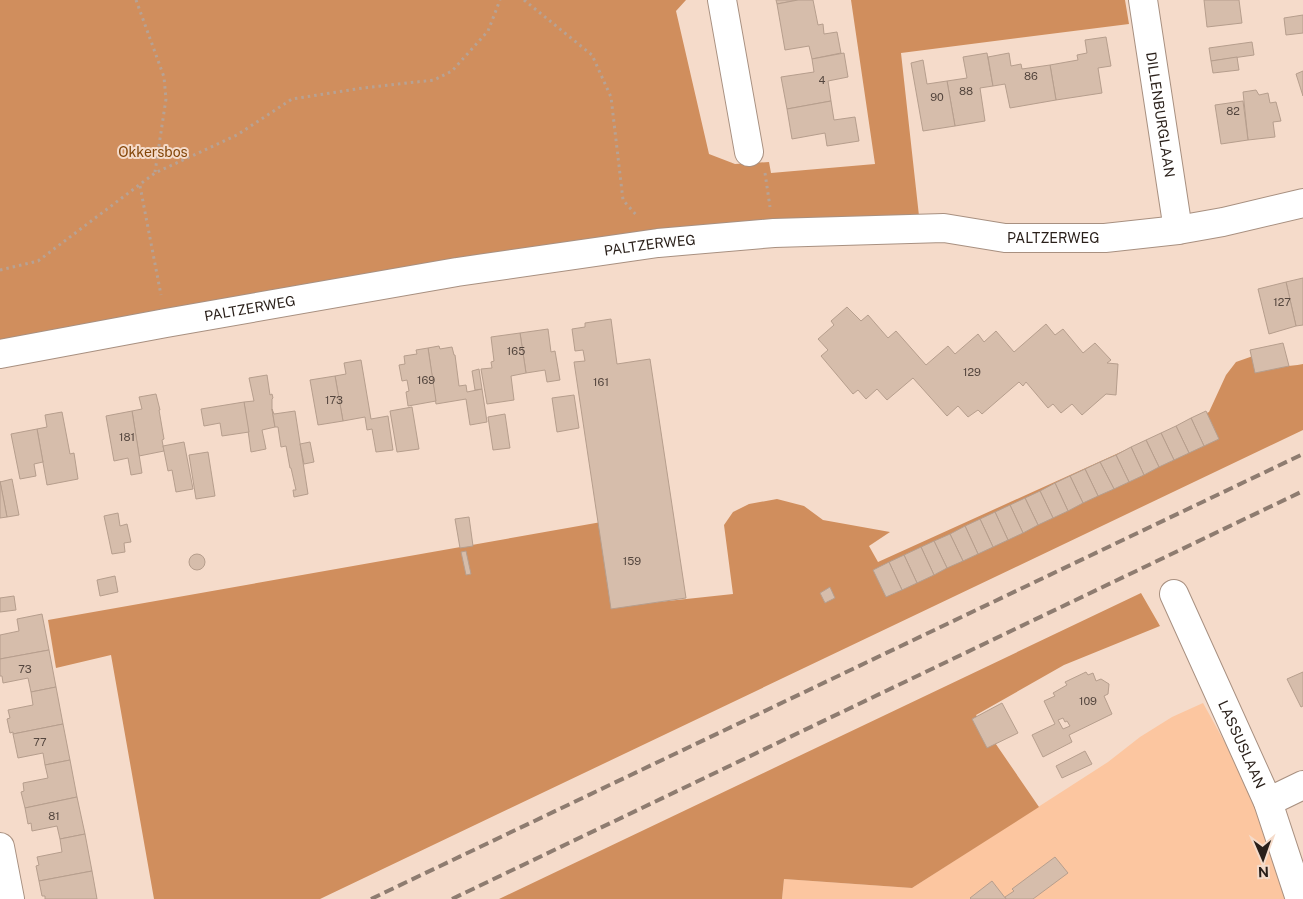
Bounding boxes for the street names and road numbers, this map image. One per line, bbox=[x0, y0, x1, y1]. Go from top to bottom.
street label: DILLENBURGLAAN bbox=[1143, 51, 1178, 179]
street label: PALTZERWEG bbox=[1007, 230, 1099, 246]
street label: PALTZERWEG bbox=[603, 232, 696, 259]
street label: PALTZERWEG bbox=[203, 292, 297, 324]
street label: LASSUSLAAN bbox=[1215, 698, 1269, 791]

